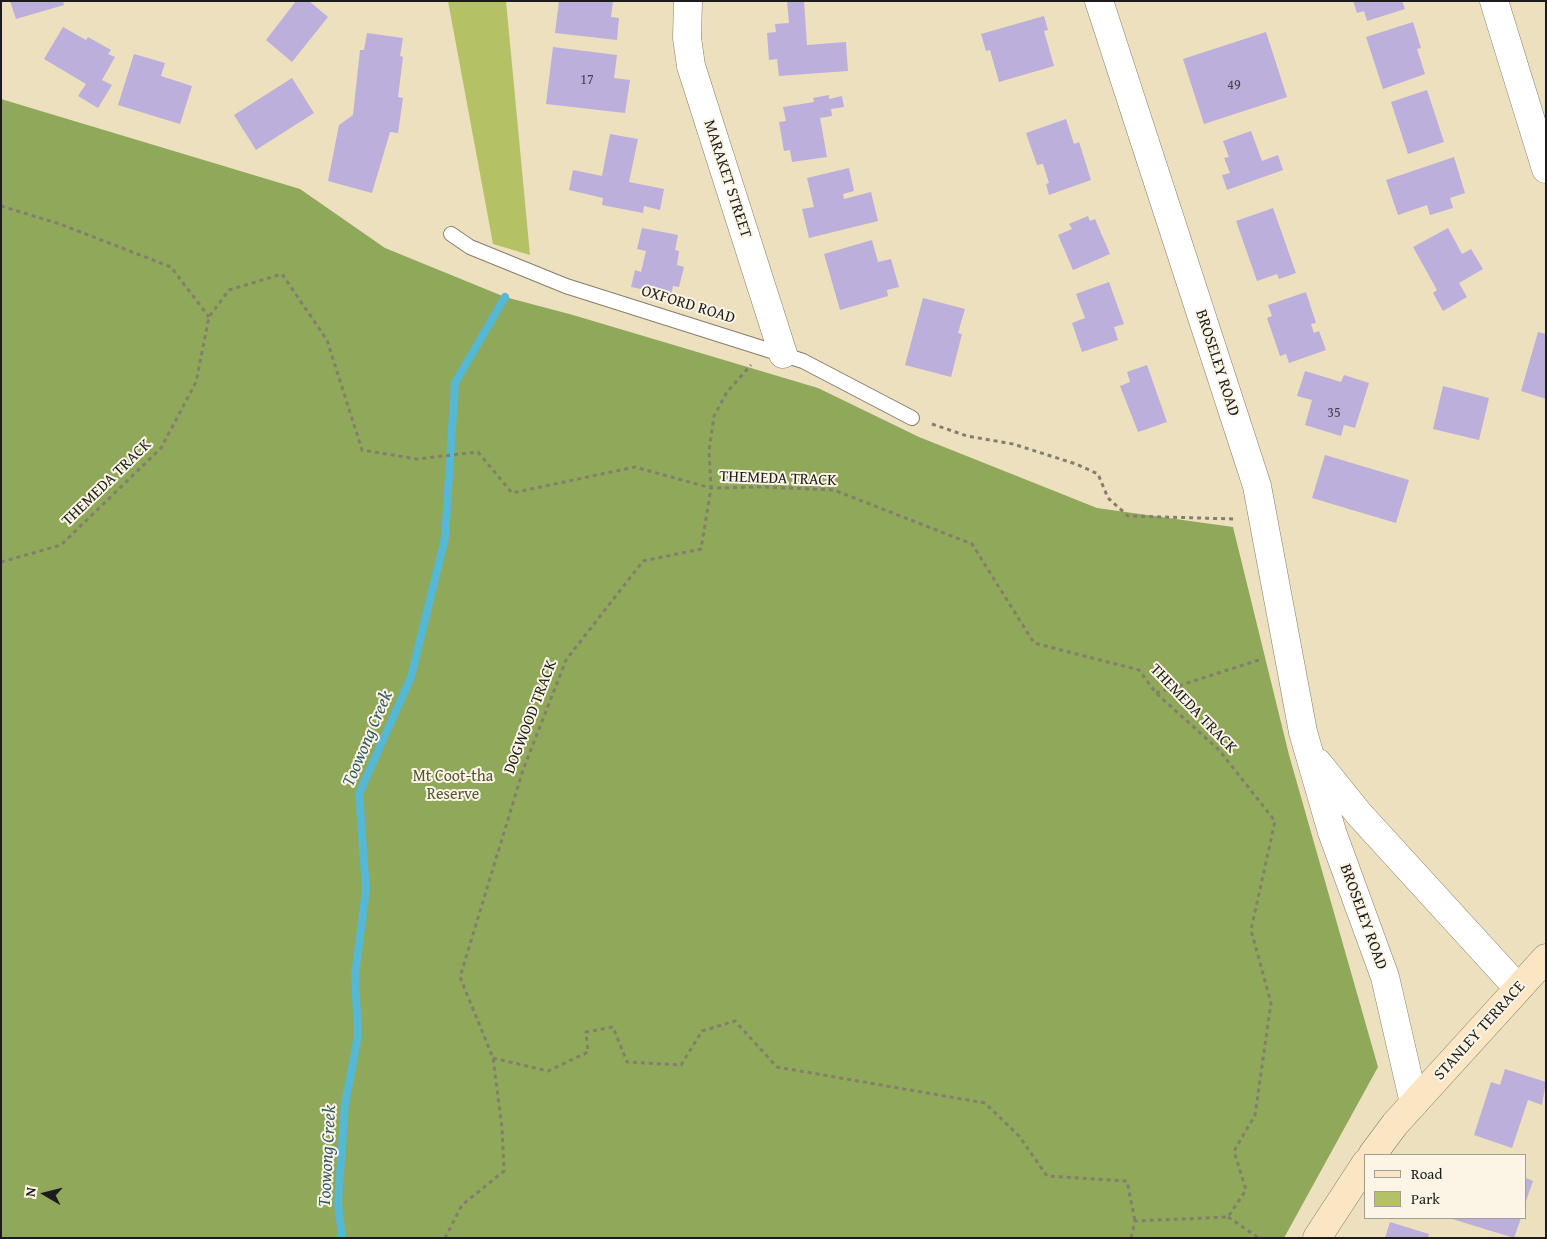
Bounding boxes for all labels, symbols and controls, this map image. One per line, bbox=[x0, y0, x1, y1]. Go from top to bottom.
house number: 17 bbox=[580, 72, 594, 88]
house number: 49 bbox=[1227, 77, 1241, 93]
street label: MARAKET STREET bbox=[699, 118, 755, 240]
street label: OXFORD ROAD bbox=[639, 282, 737, 328]
street label: BROSELEY ROAD bbox=[1191, 307, 1243, 419]
house number: 35 bbox=[1327, 405, 1341, 421]
street label: THEMEDA TRACK bbox=[58, 435, 156, 531]
street label: THEMEDA TRACK bbox=[719, 467, 837, 491]
street label: DOGWOOD TRACK bbox=[500, 657, 562, 777]
street label: THEMEDA TRACK bbox=[1145, 660, 1241, 758]
water label: Toowong Creek bbox=[338, 688, 398, 790]
park label: Mt Coot-tha Reserve bbox=[413, 767, 493, 805]
street label: BROSELEY ROAD bbox=[1335, 862, 1391, 972]
street label: STANLEY TERRACE bbox=[1430, 977, 1530, 1085]
water label: Toowong Creek bbox=[315, 1104, 341, 1208]
legend bbox=[1364, 1154, 1527, 1219]
text: Road bbox=[1411, 1163, 1442, 1184]
north arrow bbox=[20, 1169, 70, 1219]
text: N bbox=[20, 1186, 41, 1198]
text: Park bbox=[1411, 1188, 1440, 1209]

